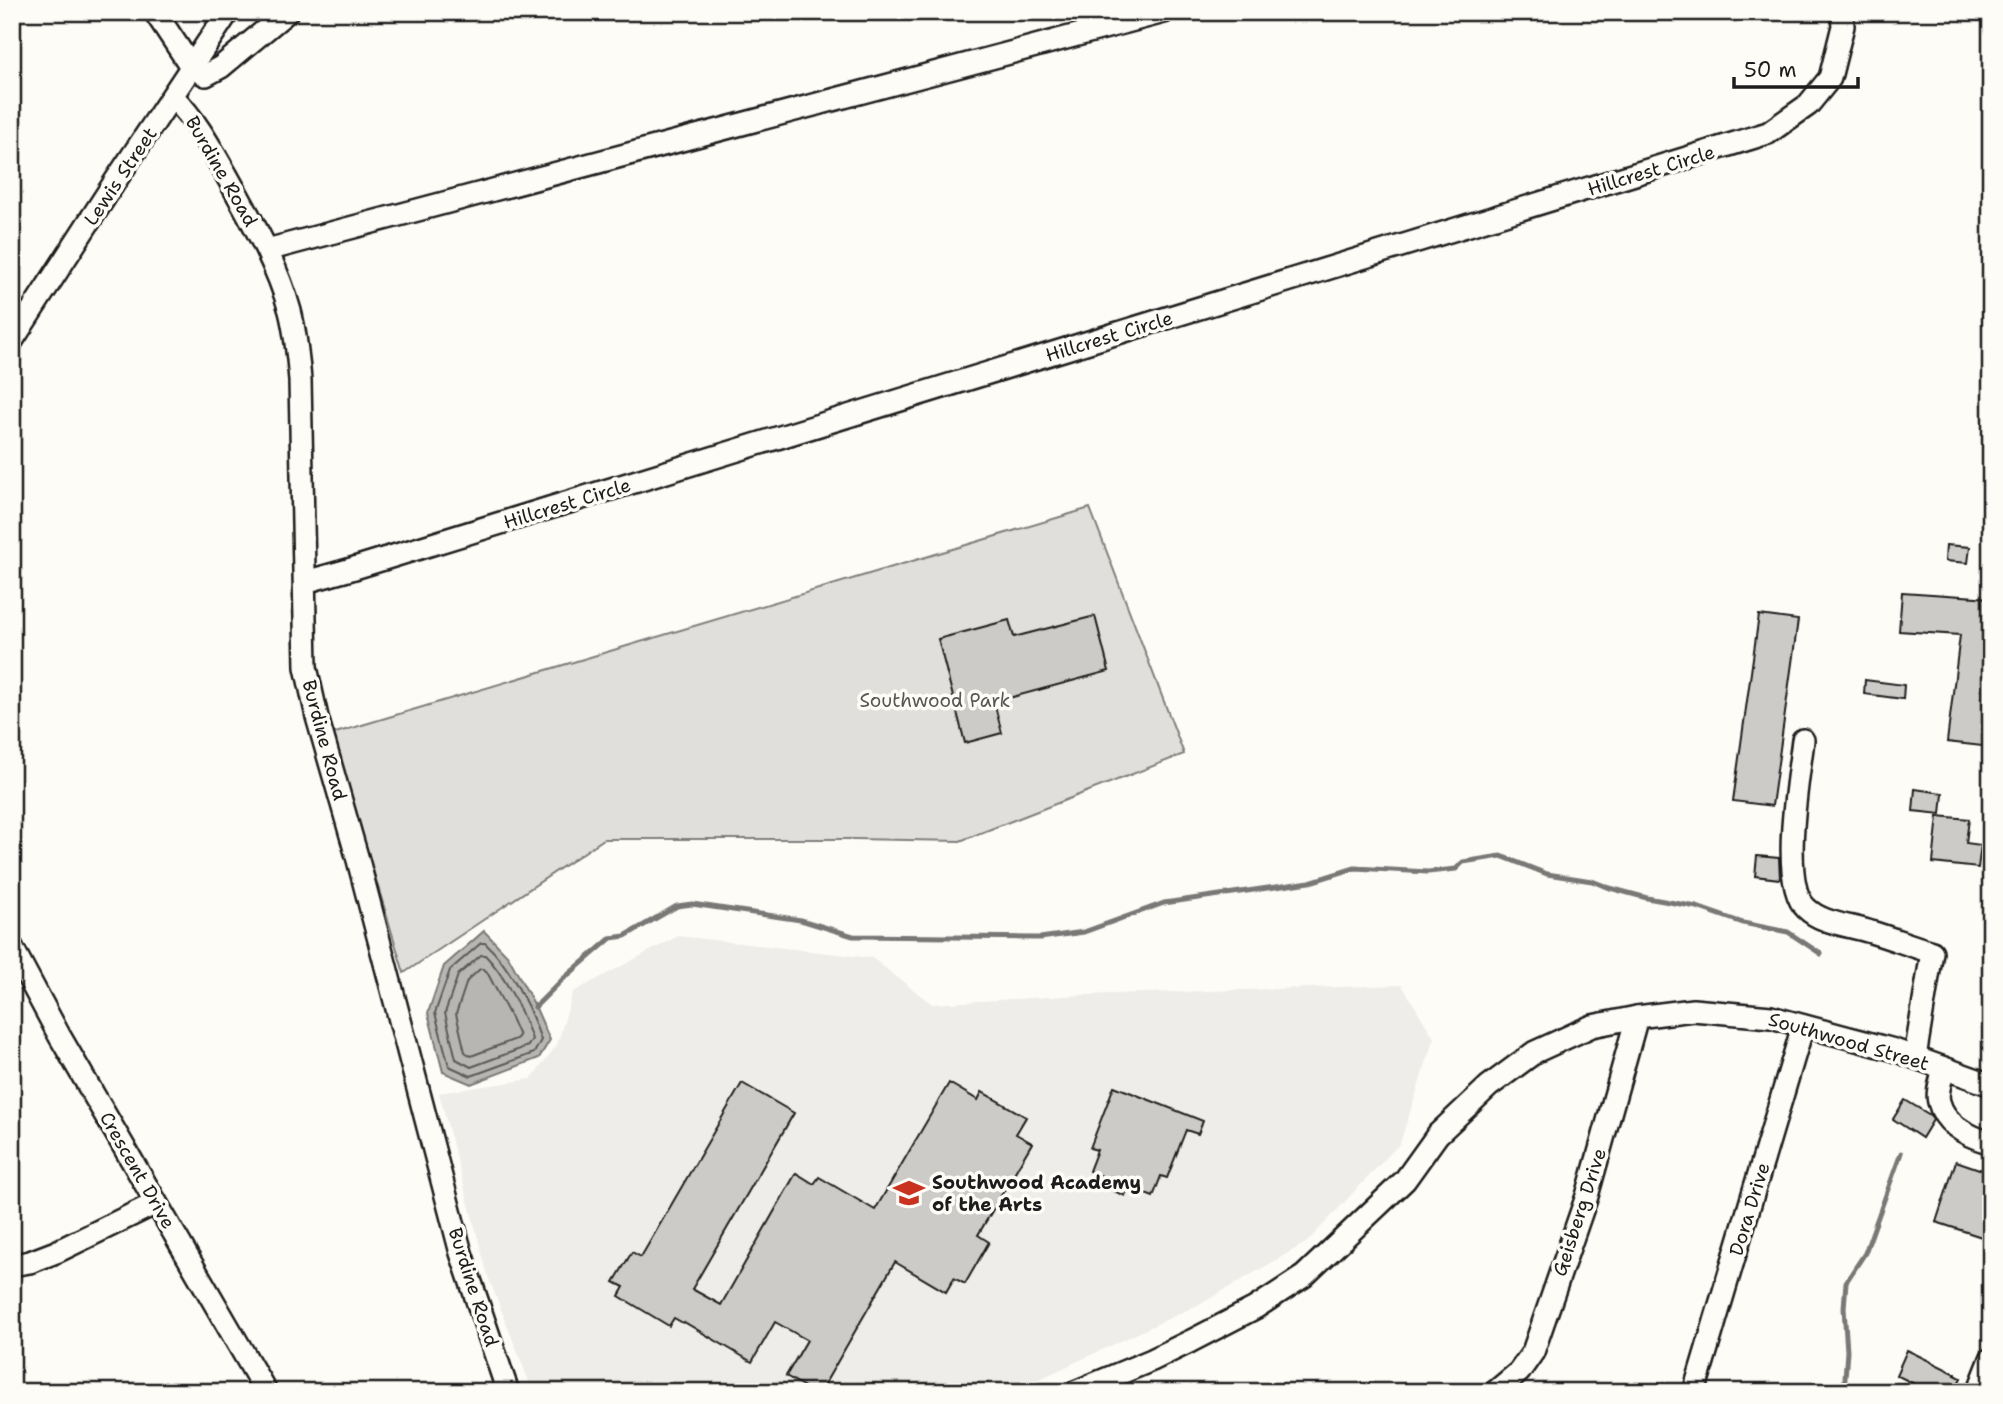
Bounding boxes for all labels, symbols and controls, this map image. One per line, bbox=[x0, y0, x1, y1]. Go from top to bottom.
scale bar bbox=[1734, 46, 1858, 90]
text: 50 m bbox=[1744, 56, 1797, 84]
street label: Burdine Road bbox=[180, 111, 263, 231]
street label: Lewis Street bbox=[78, 122, 163, 230]
street label: Hillcrest Circle bbox=[1585, 139, 1718, 202]
street label: Hillcrest Circle bbox=[1043, 305, 1176, 368]
street label: Hillcrest Circle bbox=[501, 472, 634, 535]
street label: Burdine Road bbox=[296, 677, 353, 803]
park label: Southwood Park bbox=[860, 688, 1010, 713]
street label: Southwood Street bbox=[1766, 1007, 1932, 1076]
street label: Crescent Drive bbox=[94, 1107, 181, 1233]
street label: Geisberg Drive bbox=[1547, 1145, 1612, 1279]
street label: Dora Drive bbox=[1723, 1159, 1776, 1259]
place label: Southwood Academy of the Arts bbox=[932, 1170, 1141, 1217]
school or university icon: Southwood Academy of the Arts bbox=[892, 1176, 926, 1210]
street label: Burdine Road bbox=[443, 1224, 505, 1350]

